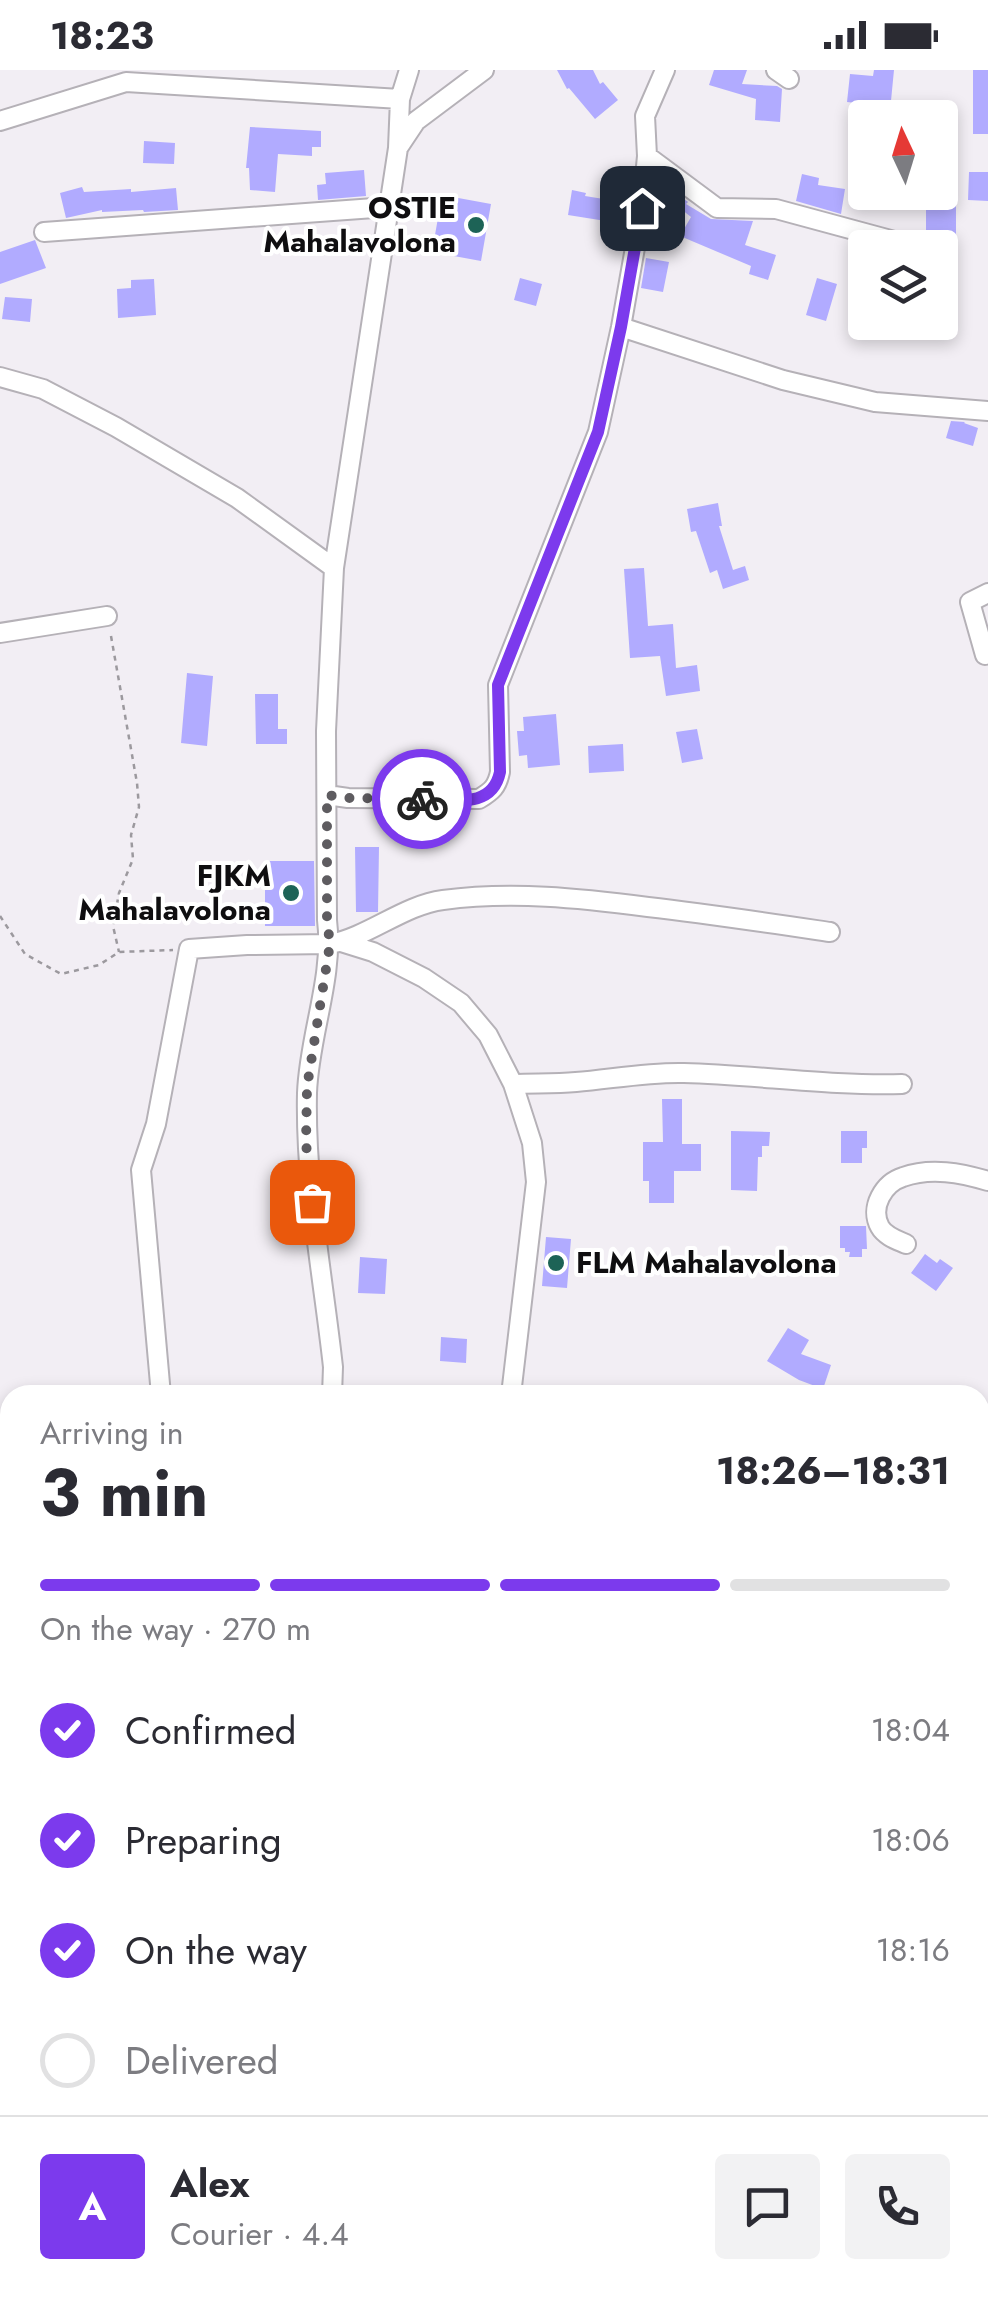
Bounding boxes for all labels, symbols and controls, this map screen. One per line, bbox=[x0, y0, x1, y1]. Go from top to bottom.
text: 18:23 bbox=[50, 8, 154, 63]
north arrow bbox=[848, 100, 958, 210]
map controls bbox=[848, 100, 958, 340]
pin bbox=[600, 166, 685, 251]
icon: home bbox=[615, 181, 670, 236]
place label: OSTIE Mahalavolona bbox=[263, 186, 456, 263]
marker: OSTIE Mahalavolona bbox=[465, 214, 487, 236]
button: layers bbox=[848, 230, 958, 340]
courier bbox=[372, 749, 472, 849]
icon: bike bbox=[395, 772, 450, 827]
place label: FJKM Mahalavolona bbox=[78, 854, 271, 931]
marker: FJKM Mahalavolona bbox=[280, 882, 302, 904]
pin bbox=[270, 1160, 355, 1245]
icon: bag bbox=[285, 1175, 340, 1230]
place label: FLM Mahalavolona bbox=[576, 1241, 837, 1284]
marker: FLM Mahalavolona bbox=[545, 1252, 567, 1274]
text: Arriving in bbox=[40, 1410, 184, 1456]
text: 18:26–18:31 bbox=[716, 1443, 950, 1498]
text: 3 min bbox=[40, 1446, 208, 1540]
text: On the way · 270 m bbox=[40, 1606, 311, 1652]
icon: check bbox=[40, 1703, 95, 1758]
text: Confirmed bbox=[125, 1703, 296, 1758]
text: 18:04 bbox=[871, 1707, 950, 1753]
icon: check bbox=[40, 1813, 95, 1868]
text: Preparing bbox=[125, 1813, 282, 1868]
text: 18:06 bbox=[871, 1817, 950, 1863]
icon: check bbox=[40, 1923, 95, 1978]
text: On the way bbox=[125, 1923, 307, 1978]
text: 18:16 bbox=[876, 1927, 950, 1973]
text: Delivered bbox=[125, 2033, 278, 2088]
button: chat bbox=[715, 2154, 820, 2259]
button: phone bbox=[845, 2154, 950, 2259]
text: Alex bbox=[170, 2156, 250, 2211]
text: A bbox=[79, 2179, 106, 2234]
text: Courier · 4.4 bbox=[170, 2211, 349, 2257]

